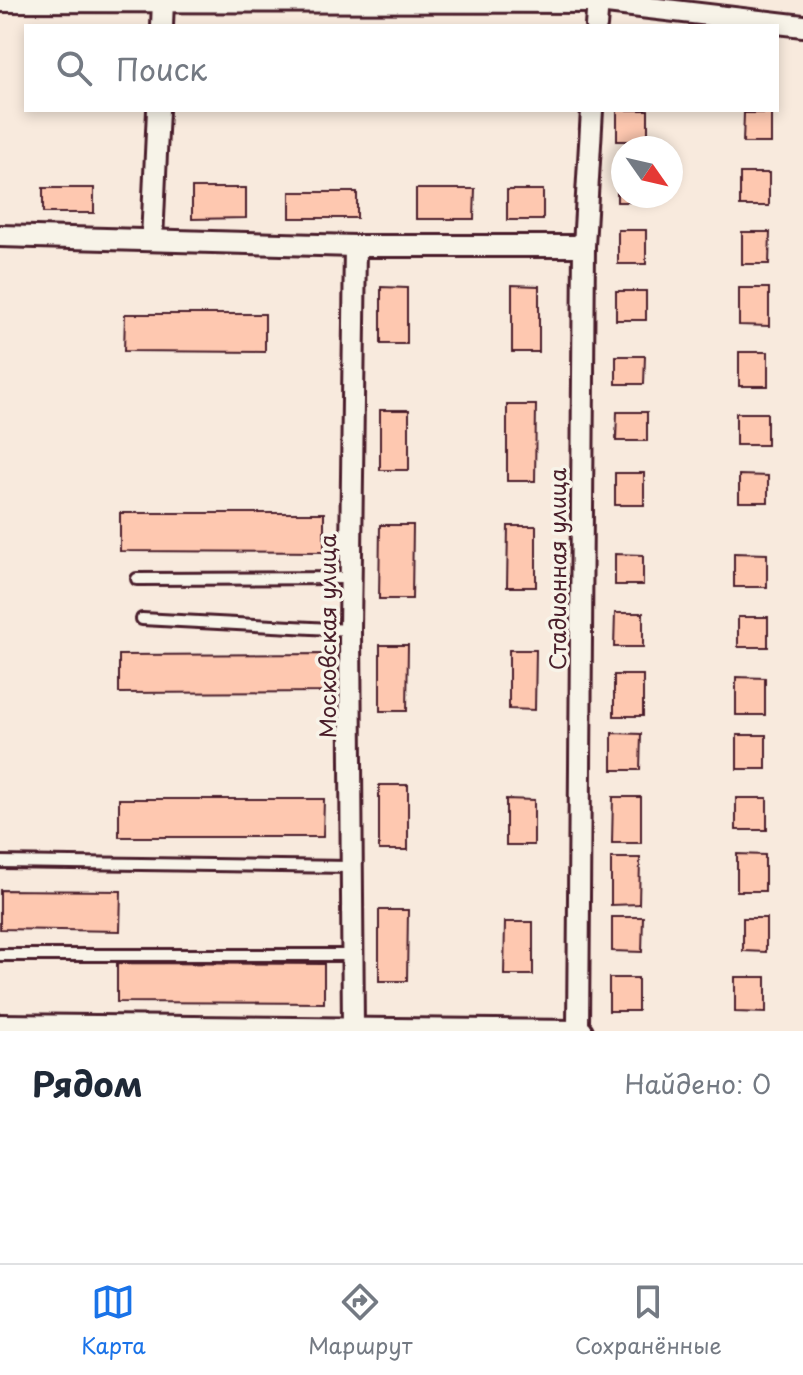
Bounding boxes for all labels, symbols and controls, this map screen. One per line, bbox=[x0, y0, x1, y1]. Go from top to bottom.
search box bbox=[24, 24, 779, 112]
icon: search bbox=[52, 46, 96, 90]
text: Поиск bbox=[116, 46, 207, 91]
north arrow bbox=[611, 136, 683, 208]
street label: Стадионная улица bbox=[540, 468, 573, 670]
street label: Московская улица bbox=[310, 534, 343, 738]
text: Рядом bbox=[32, 1057, 143, 1109]
text: Найдено: 0 bbox=[625, 1064, 771, 1103]
tab: Карта bbox=[81, 1280, 146, 1361]
tab: Маршрут bbox=[308, 1280, 412, 1361]
tab: Сохранённые bbox=[575, 1280, 722, 1361]

